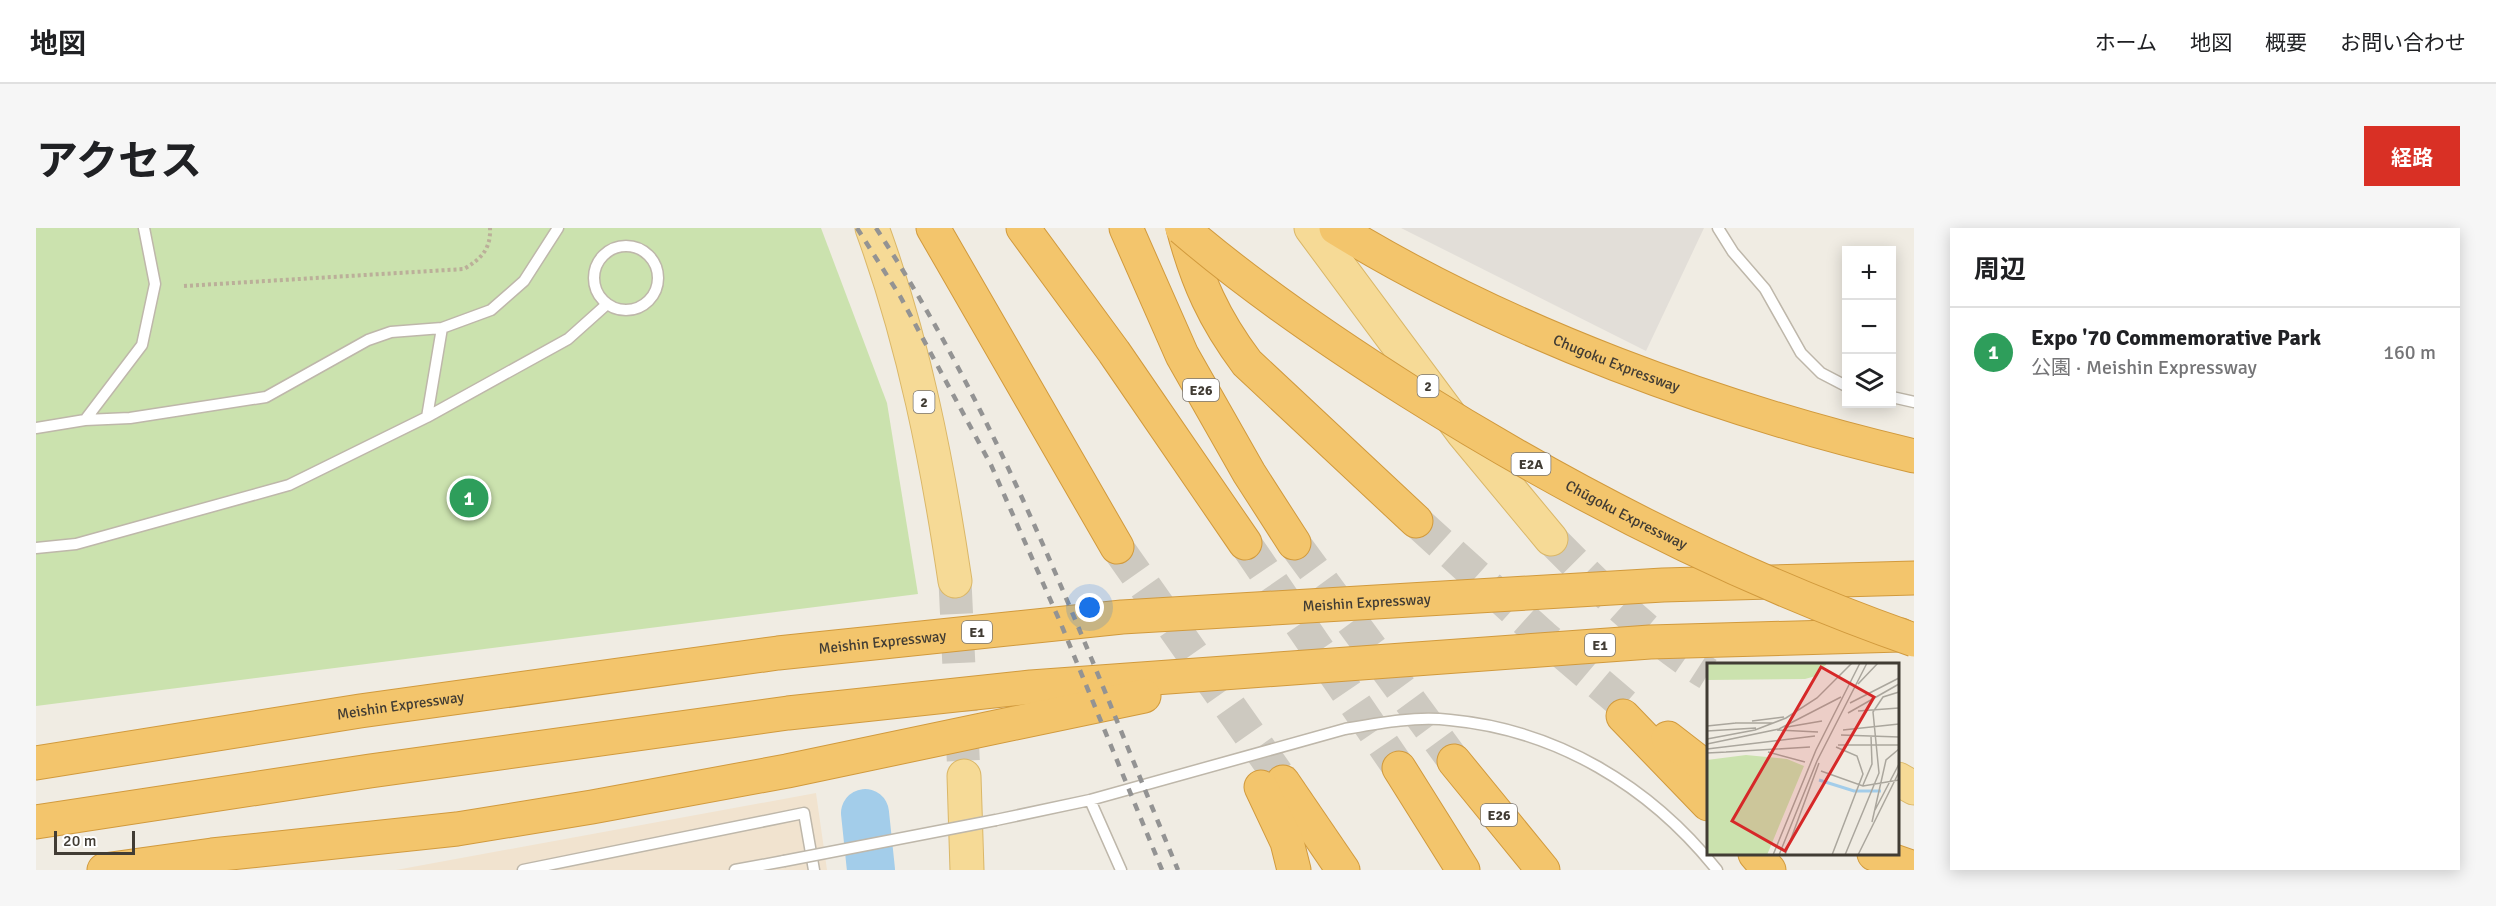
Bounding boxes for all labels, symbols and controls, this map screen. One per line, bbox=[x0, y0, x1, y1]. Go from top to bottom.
text: 地図 bbox=[30, 27, 86, 61]
text: ホーム bbox=[2095, 30, 2157, 56]
text: 地図 bbox=[2190, 30, 2232, 56]
text: 概要 bbox=[2265, 30, 2307, 56]
text: お問い合わせ bbox=[2340, 30, 2466, 56]
button: 経路 bbox=[2364, 126, 2460, 186]
text: アクセス bbox=[36, 136, 202, 187]
map controls bbox=[1842, 246, 1896, 408]
button: + bbox=[1842, 246, 1896, 300]
text: 周辺 bbox=[1974, 254, 2026, 286]
button: − bbox=[1842, 300, 1896, 354]
text: Expo '70 Commemorative Park bbox=[2031, 324, 2321, 351]
street label: Chugoku Expressway bbox=[1550, 331, 1682, 396]
text: 1 bbox=[1988, 340, 1999, 365]
text: 160 m bbox=[2383, 340, 2436, 365]
button: layers bbox=[1842, 354, 1896, 408]
text: 公園 · Meishin Expressway bbox=[2031, 355, 2257, 380]
road number: 2 bbox=[1418, 375, 1438, 397]
road number: E26 bbox=[1183, 379, 1219, 401]
road number: 2 bbox=[914, 391, 934, 413]
road number: E2A bbox=[1512, 453, 1550, 475]
pin: 1 bbox=[450, 476, 488, 520]
street label: Chūgoku Expressway bbox=[1562, 476, 1690, 553]
street label: Meishin Expressway bbox=[1302, 590, 1431, 615]
your location bbox=[1075, 593, 1104, 622]
road number: E1 bbox=[962, 621, 992, 643]
street label: Meishin Expressway bbox=[817, 626, 947, 658]
road number: E1 bbox=[1585, 634, 1615, 656]
inset map bbox=[1707, 663, 1899, 855]
street label: Meishin Expressway bbox=[336, 688, 465, 724]
road number: E26 bbox=[1481, 804, 1517, 826]
scale bar bbox=[54, 828, 135, 856]
text: 20 m bbox=[63, 831, 97, 851]

